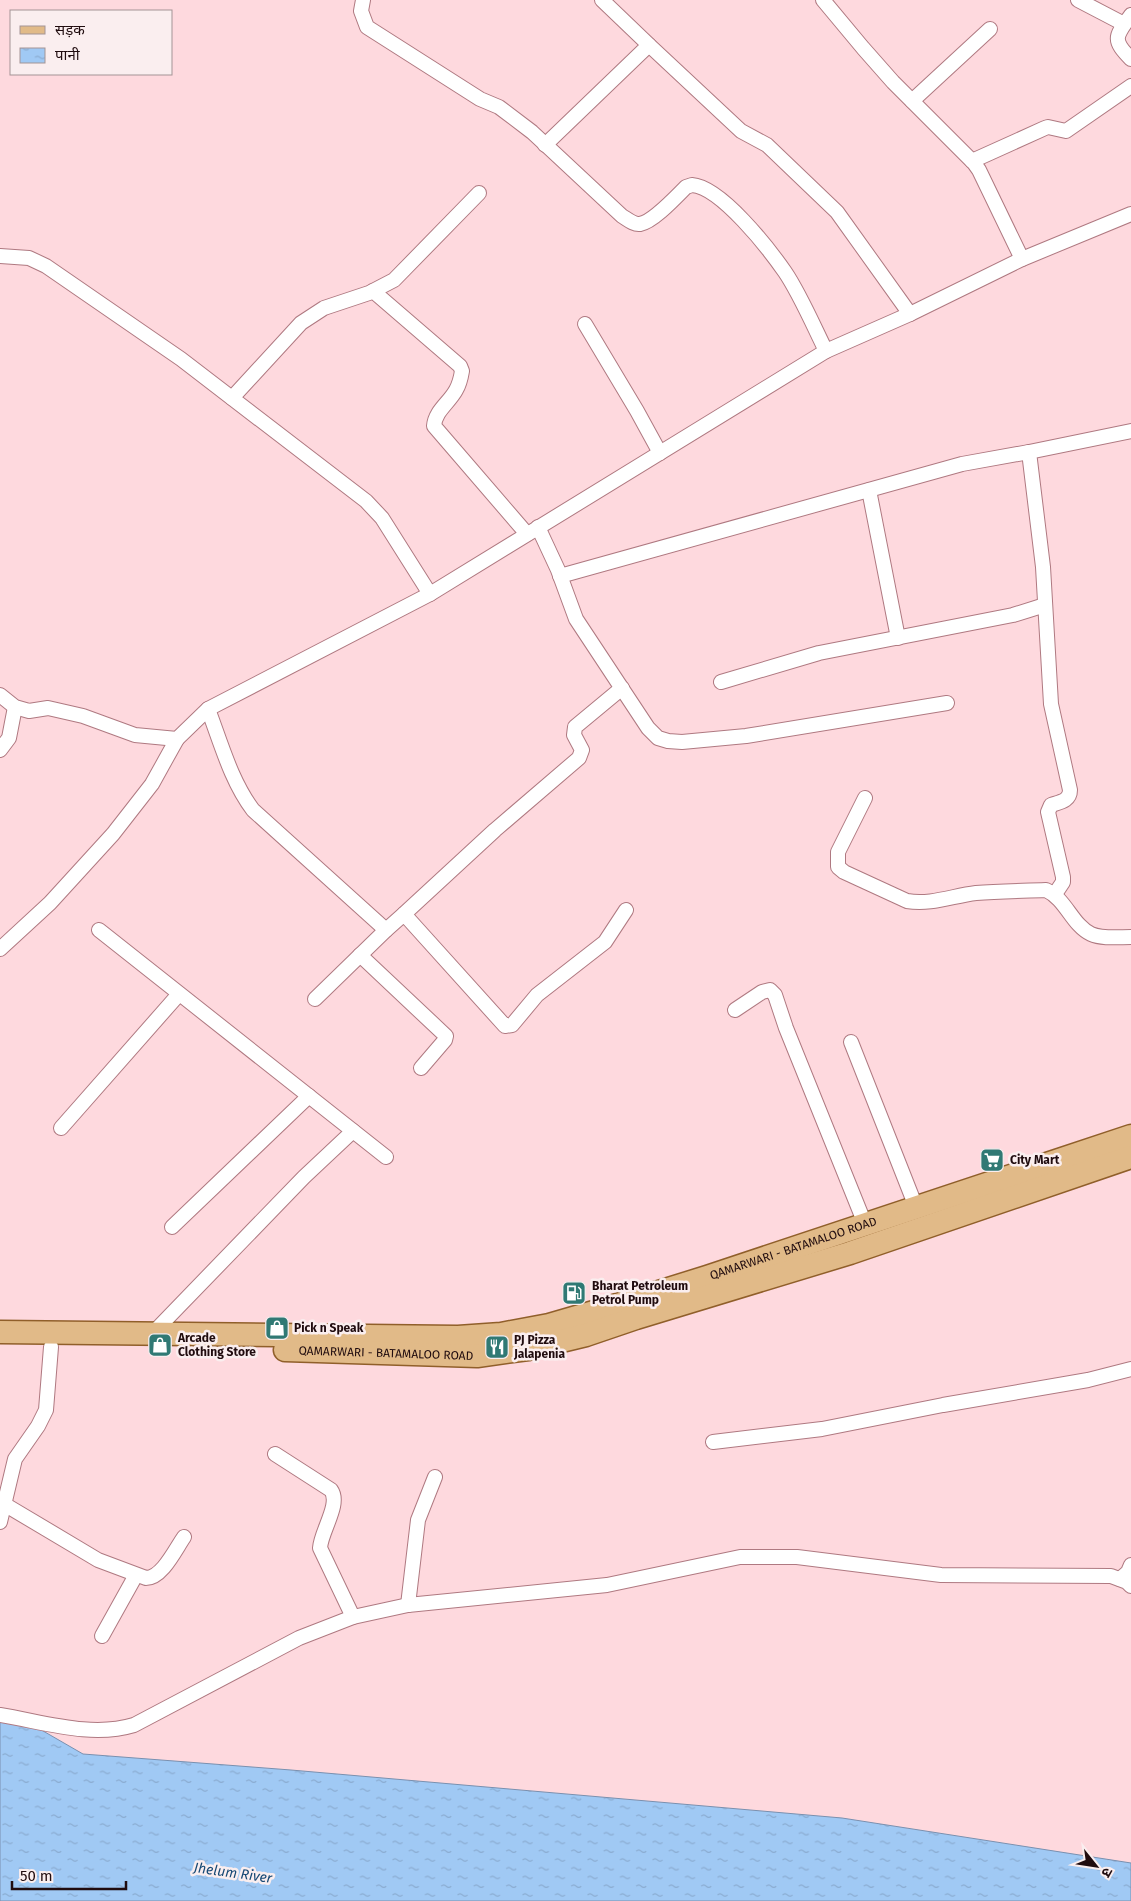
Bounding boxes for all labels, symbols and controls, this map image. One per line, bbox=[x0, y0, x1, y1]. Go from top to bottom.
legend bbox=[10, 10, 172, 75]
text: सड़क bbox=[55, 21, 85, 39]
text: पानी bbox=[55, 46, 81, 64]
supermarket icon: City Mart bbox=[979, 1147, 1005, 1173]
place label: City Mart bbox=[1010, 1153, 1060, 1167]
street label: QAMARWARI - BATAMALOO ROAD bbox=[708, 1214, 879, 1283]
place label: Bharat Petroleum Petrol Pump bbox=[592, 1279, 688, 1307]
fuel station icon: Bharat Petroleum Petrol Pump bbox=[561, 1280, 587, 1306]
shop icon: Pick n Speak bbox=[264, 1315, 290, 1341]
place label: Pick n Speak bbox=[294, 1321, 364, 1335]
place label: Arcade Clothing Store bbox=[177, 1331, 256, 1359]
shop icon: Arcade Clothing Store bbox=[147, 1332, 173, 1358]
place label: PJ Pizza Jalapenia bbox=[513, 1333, 565, 1361]
restaurant icon: PJ Pizza Jalapenia bbox=[484, 1334, 510, 1360]
street label: QAMARWARI - BATAMALOO ROAD bbox=[298, 1343, 474, 1363]
north arrow bbox=[1071, 1841, 1121, 1891]
scale bar bbox=[12, 1858, 126, 1890]
water label: Jhelum River bbox=[192, 1859, 274, 1887]
text: उ bbox=[1097, 1864, 1116, 1881]
text: 50 m bbox=[20, 1867, 53, 1885]

